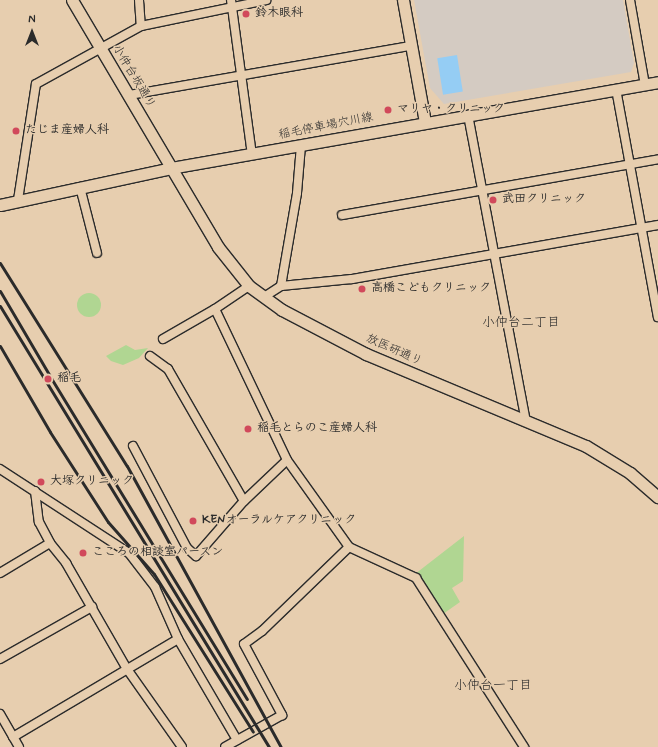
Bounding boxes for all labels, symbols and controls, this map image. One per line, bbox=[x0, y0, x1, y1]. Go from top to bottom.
place label: 鈴木眼科 bbox=[255, 7, 303, 21]
marker: 鈴木眼科 bbox=[240, 8, 252, 20]
north arrow bbox=[12, 12, 52, 52]
text: N bbox=[28, 13, 36, 27]
street label: 小仲台坂通り bbox=[108, 42, 158, 112]
place label: マリヤ・クリニック bbox=[397, 103, 505, 117]
marker: マリヤ・クリニック bbox=[382, 104, 394, 116]
street label: 稲毛停車場穴川線 bbox=[278, 111, 374, 143]
place label: たじま産婦人科 bbox=[25, 124, 109, 138]
marker: たじま産婦人科 bbox=[10, 125, 22, 137]
place label: 武田クリニック bbox=[502, 193, 586, 207]
marker: 武田クリニック bbox=[487, 194, 499, 206]
place label: 高橋こどもクリニック bbox=[371, 282, 491, 296]
marker: 高橋こどもクリニック bbox=[356, 283, 368, 295]
district label: 小仲台二丁目 bbox=[482, 315, 560, 331]
street label: 放医研通り bbox=[364, 332, 424, 370]
place label: 稲毛 bbox=[57, 372, 81, 386]
marker: 稲毛 bbox=[42, 373, 54, 385]
place label: 稲毛とらのこ産婦人科 bbox=[257, 422, 377, 436]
marker: 稲毛とらのこ産婦人科 bbox=[242, 423, 254, 435]
place label: 大塚クリニック bbox=[50, 475, 134, 489]
marker: 大塚クリニック bbox=[35, 476, 47, 488]
place label: KENオーラルケアクリニック bbox=[202, 514, 357, 528]
marker: KENオーラルケアクリニック bbox=[187, 515, 199, 527]
place label: こころの相談室パースン bbox=[92, 546, 224, 560]
marker: こころの相談室パースン bbox=[77, 547, 89, 559]
district label: 小仲台一丁目 bbox=[454, 678, 532, 694]

